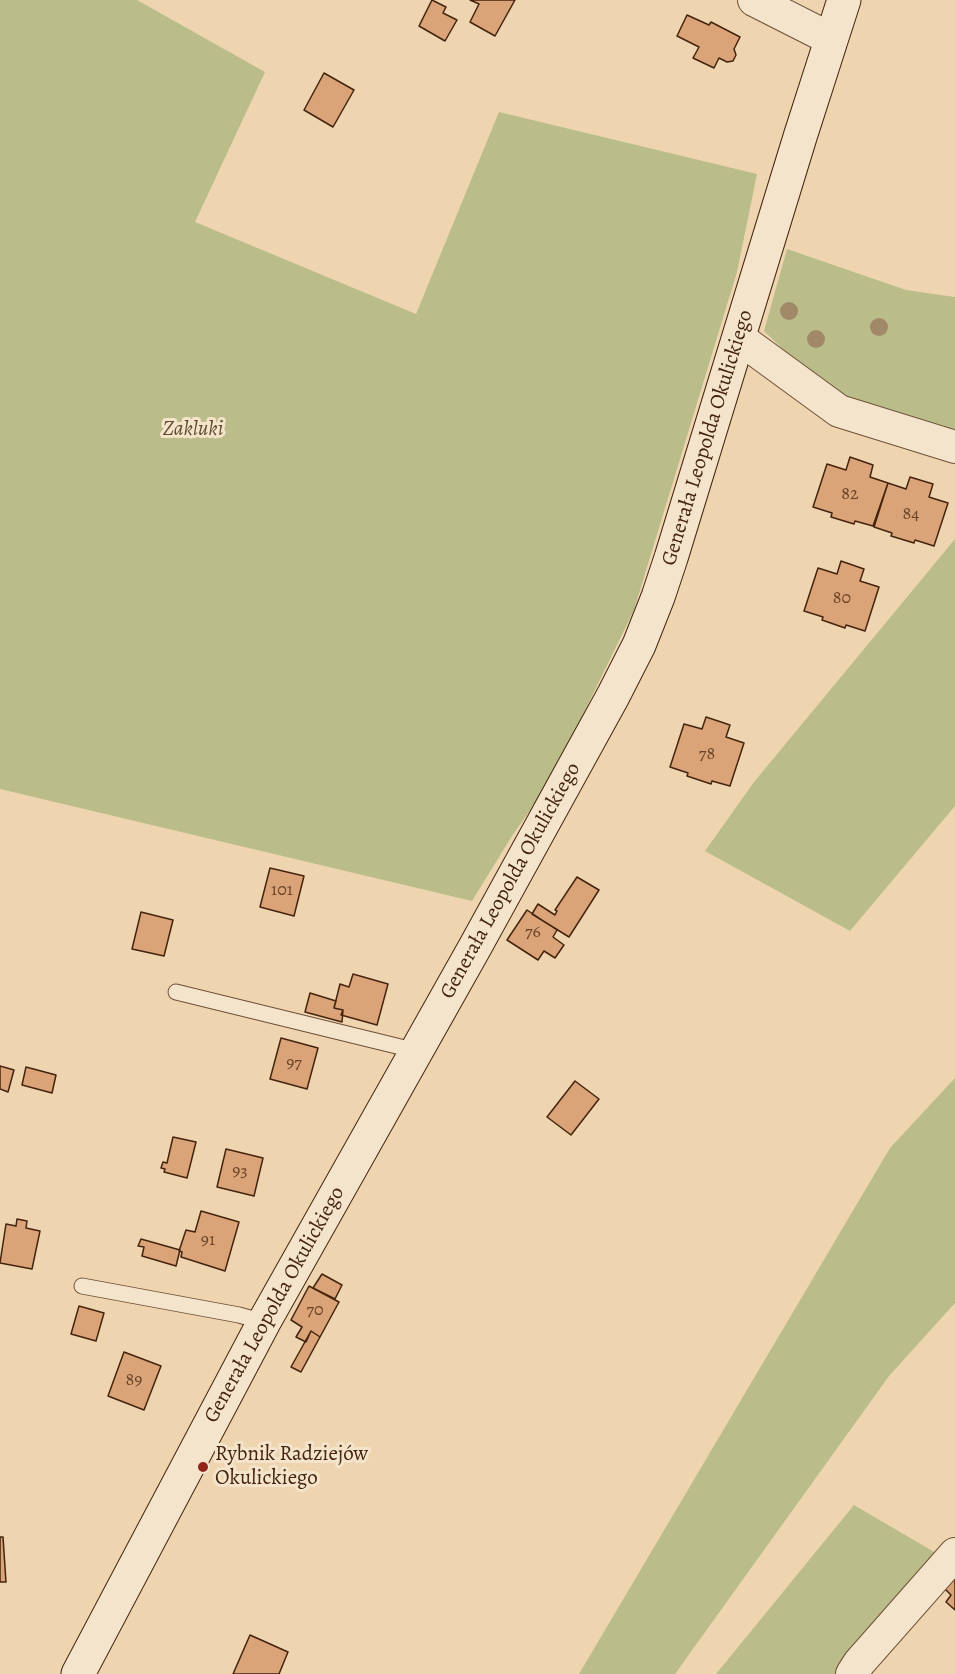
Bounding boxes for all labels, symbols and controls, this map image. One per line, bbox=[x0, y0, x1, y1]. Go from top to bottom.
street label: Generała Leopolda Okulickiego bbox=[657, 307, 759, 569]
park label: Zakluki bbox=[163, 417, 223, 443]
house number: 82 bbox=[841, 484, 859, 506]
house number: 84 bbox=[903, 504, 919, 526]
house number: 80 bbox=[833, 588, 851, 610]
house number: 78 bbox=[699, 744, 715, 766]
street label: Generała Leopolda Okulickiego bbox=[435, 758, 587, 1004]
house number: 101 bbox=[271, 880, 293, 902]
house number: 76 bbox=[525, 922, 541, 944]
house number: 97 bbox=[286, 1053, 302, 1075]
house number: 93 bbox=[232, 1161, 248, 1183]
street label: Generała Leopolda Okulickiego bbox=[199, 1182, 351, 1428]
house number: 91 bbox=[201, 1230, 215, 1252]
house number: 70 bbox=[306, 1300, 324, 1322]
house number: 89 bbox=[126, 1370, 142, 1392]
place label: Rybnik Radziejów Okulickiego bbox=[215, 1442, 368, 1492]
marker: Rybnik Radziejów Okulickiego bbox=[196, 1460, 210, 1474]

